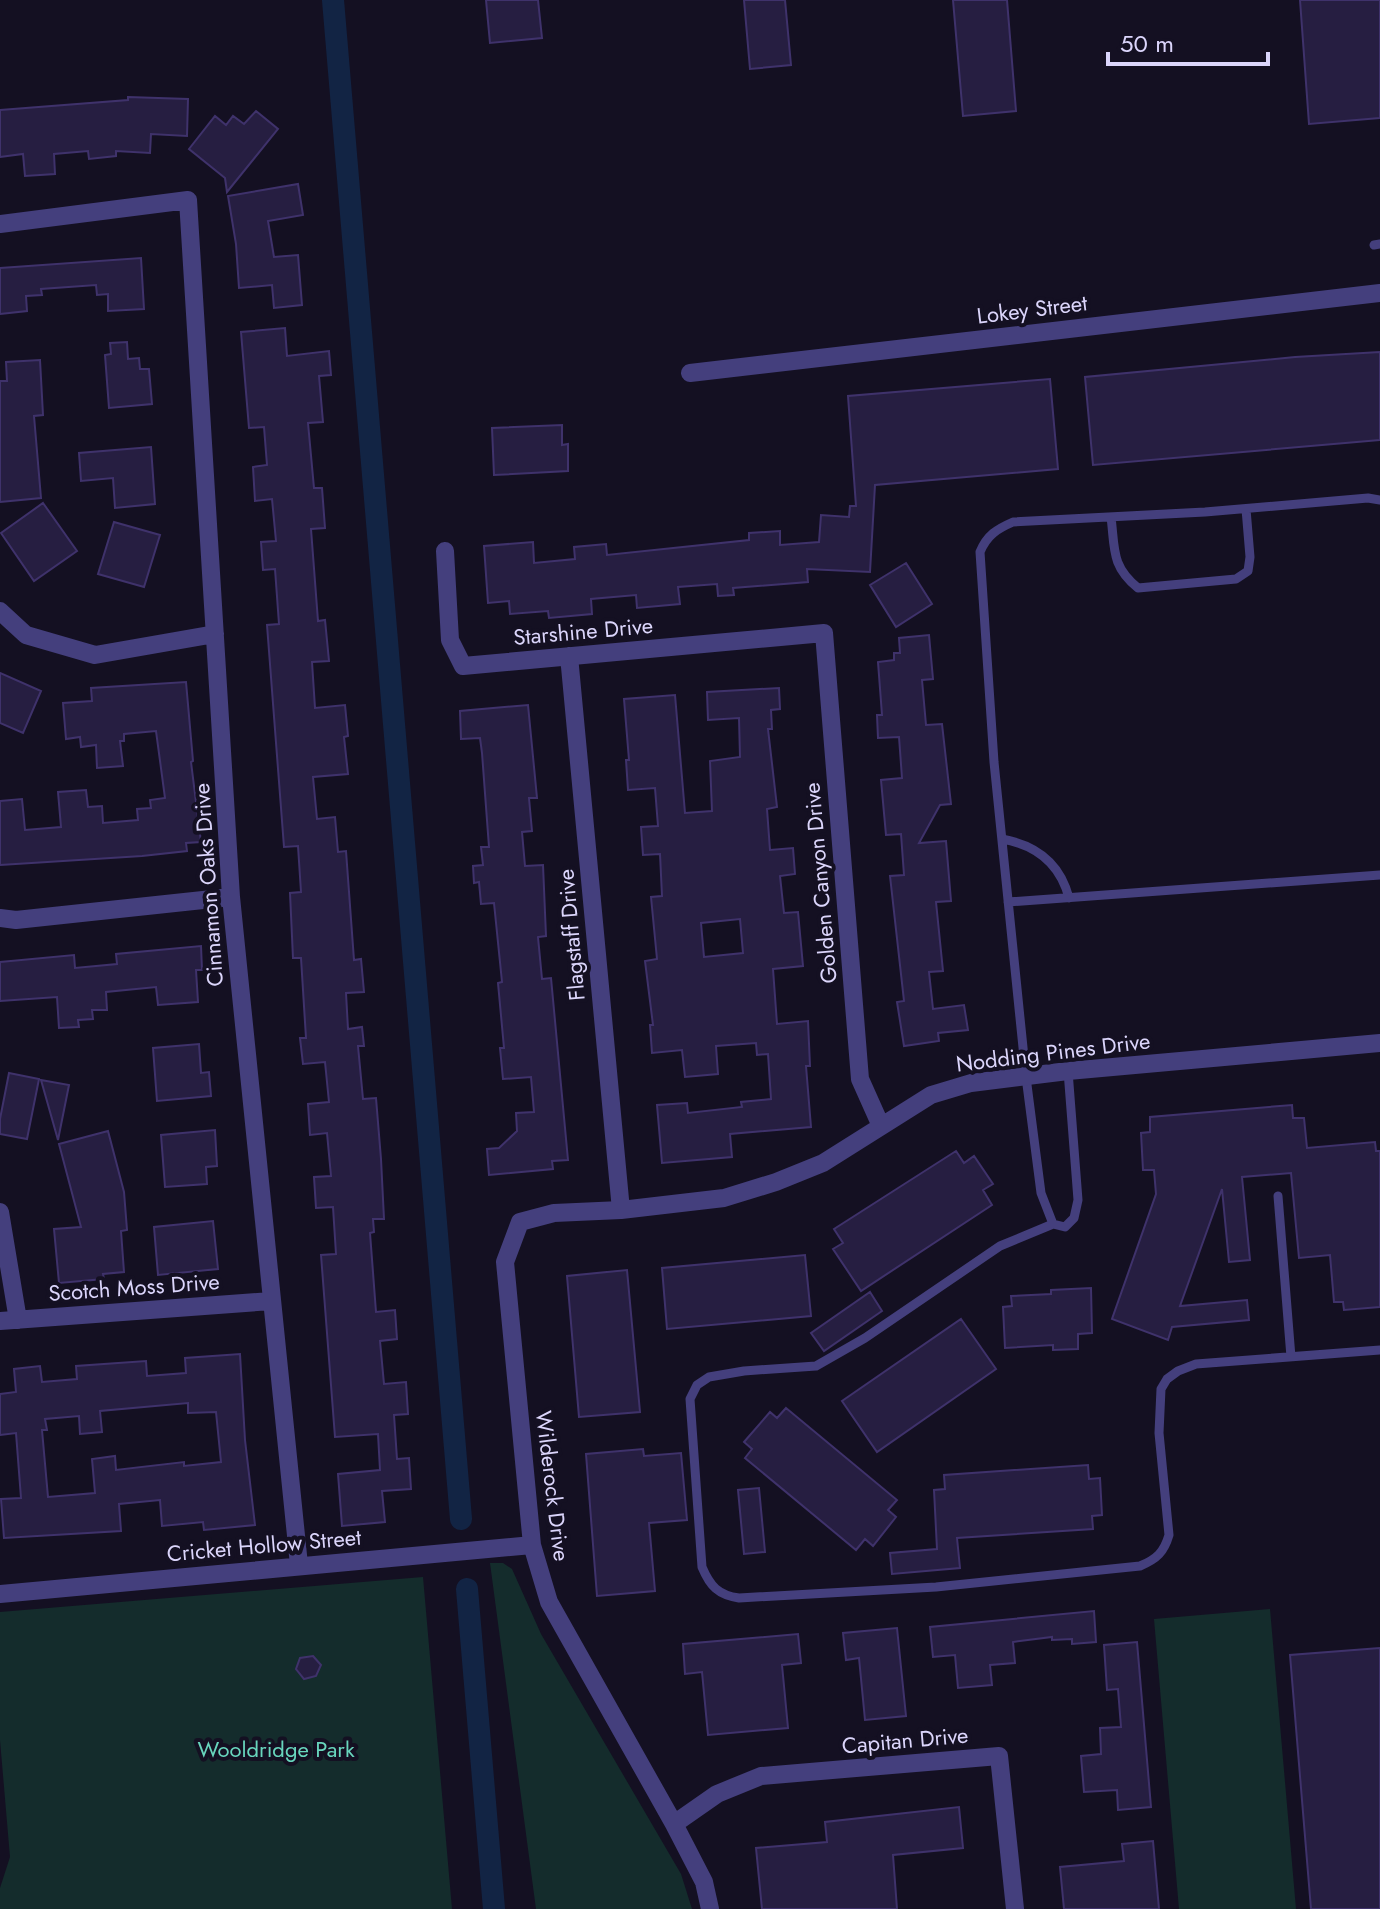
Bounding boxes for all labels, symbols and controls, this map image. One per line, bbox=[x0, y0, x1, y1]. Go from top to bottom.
scale bar bbox=[1108, 16, 1268, 66]
text: 50 m bbox=[1120, 26, 1174, 61]
street label: Lokey Street bbox=[975, 286, 1090, 332]
street label: Starshine Drive bbox=[512, 609, 654, 653]
street label: Golden Canyon Drive bbox=[795, 781, 845, 985]
street label: Cinnamon Oaks Drive bbox=[185, 782, 231, 988]
street label: Flagstaff Drive bbox=[549, 868, 593, 1002]
street label: Nodding Pines Drive bbox=[954, 1024, 1152, 1080]
street label: Scotch Moss Drive bbox=[47, 1265, 221, 1309]
street label: Wilderock Drive bbox=[528, 1409, 578, 1563]
street label: Cricket Hollow Street bbox=[165, 1521, 363, 1569]
street label: Capitan Drive bbox=[840, 1719, 970, 1761]
park label: Wooldridge Park bbox=[197, 1733, 355, 1765]

